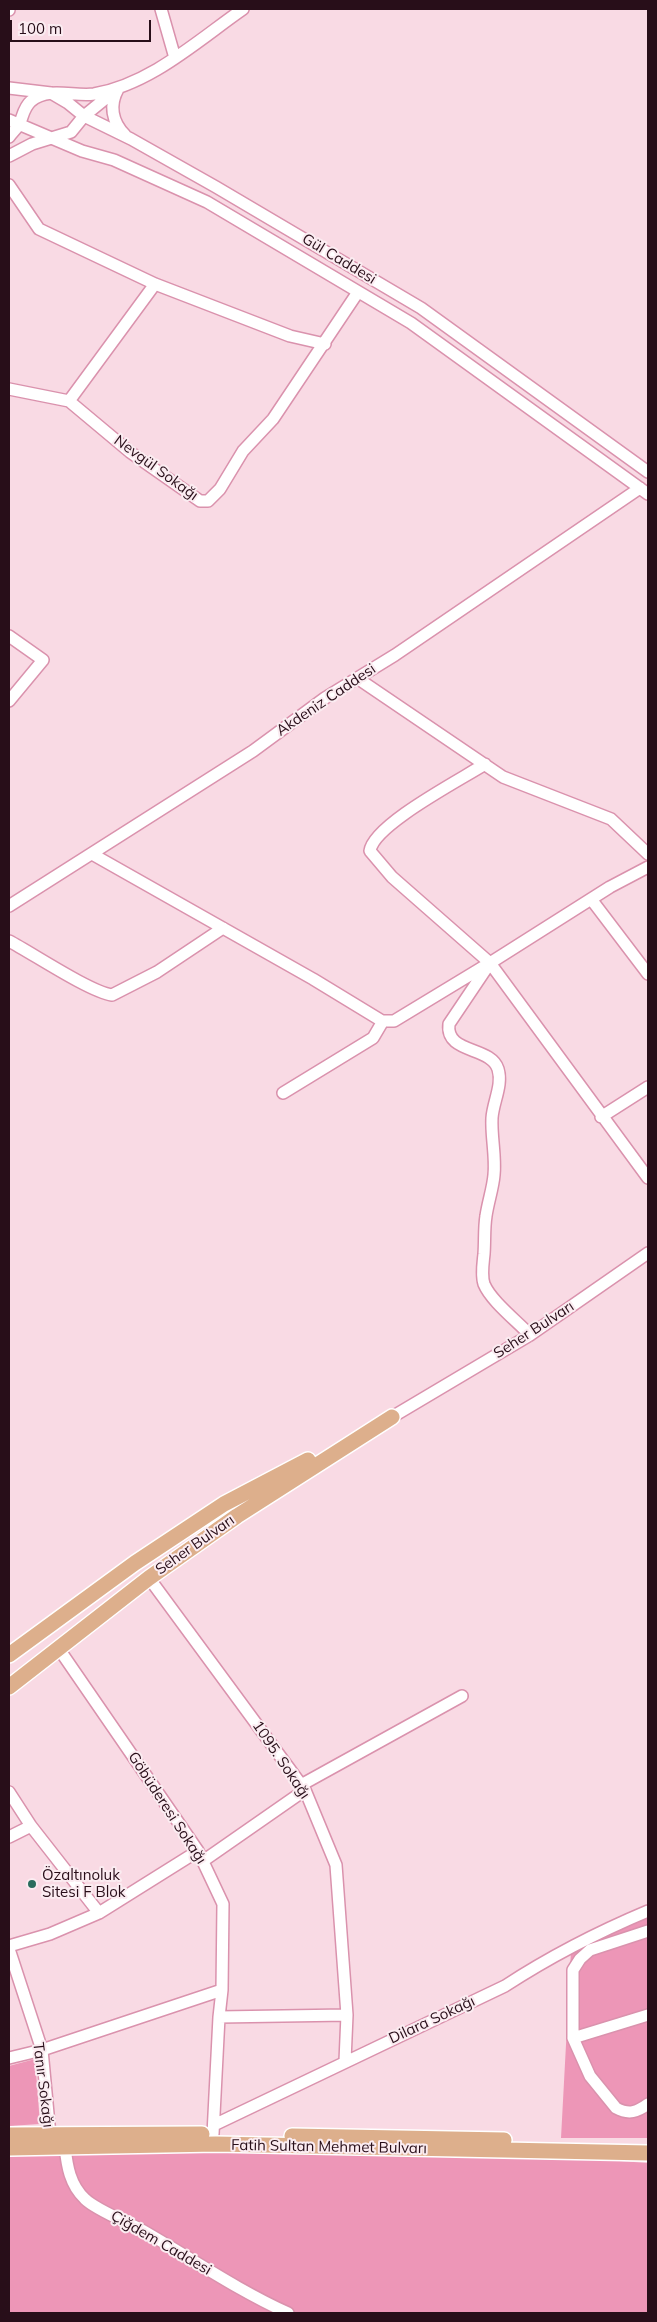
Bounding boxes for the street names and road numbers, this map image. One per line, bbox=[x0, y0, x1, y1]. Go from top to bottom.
street label: Gül Caddesi bbox=[299, 230, 379, 288]
street label: Nevgül Sokağı bbox=[110, 431, 202, 505]
street label: Akdeniz Caddesi bbox=[273, 660, 379, 740]
street label: Seher Bulvarı bbox=[490, 1297, 578, 1363]
street label: Seher Bulvarı bbox=[152, 1511, 238, 1579]
street label: 1095. Sokağı bbox=[248, 1717, 314, 1803]
street label: Göbüderesi Sokağı bbox=[124, 1749, 210, 1867]
street label: Dilara Sokağı bbox=[386, 1992, 478, 2048]
street label: Tanır Sokağı bbox=[29, 2041, 57, 2129]
street label: Fatih Sultan Mehmet Bulvarı bbox=[231, 2136, 427, 2158]
street label: Çiğdem Caddesi bbox=[107, 2207, 215, 2279]

